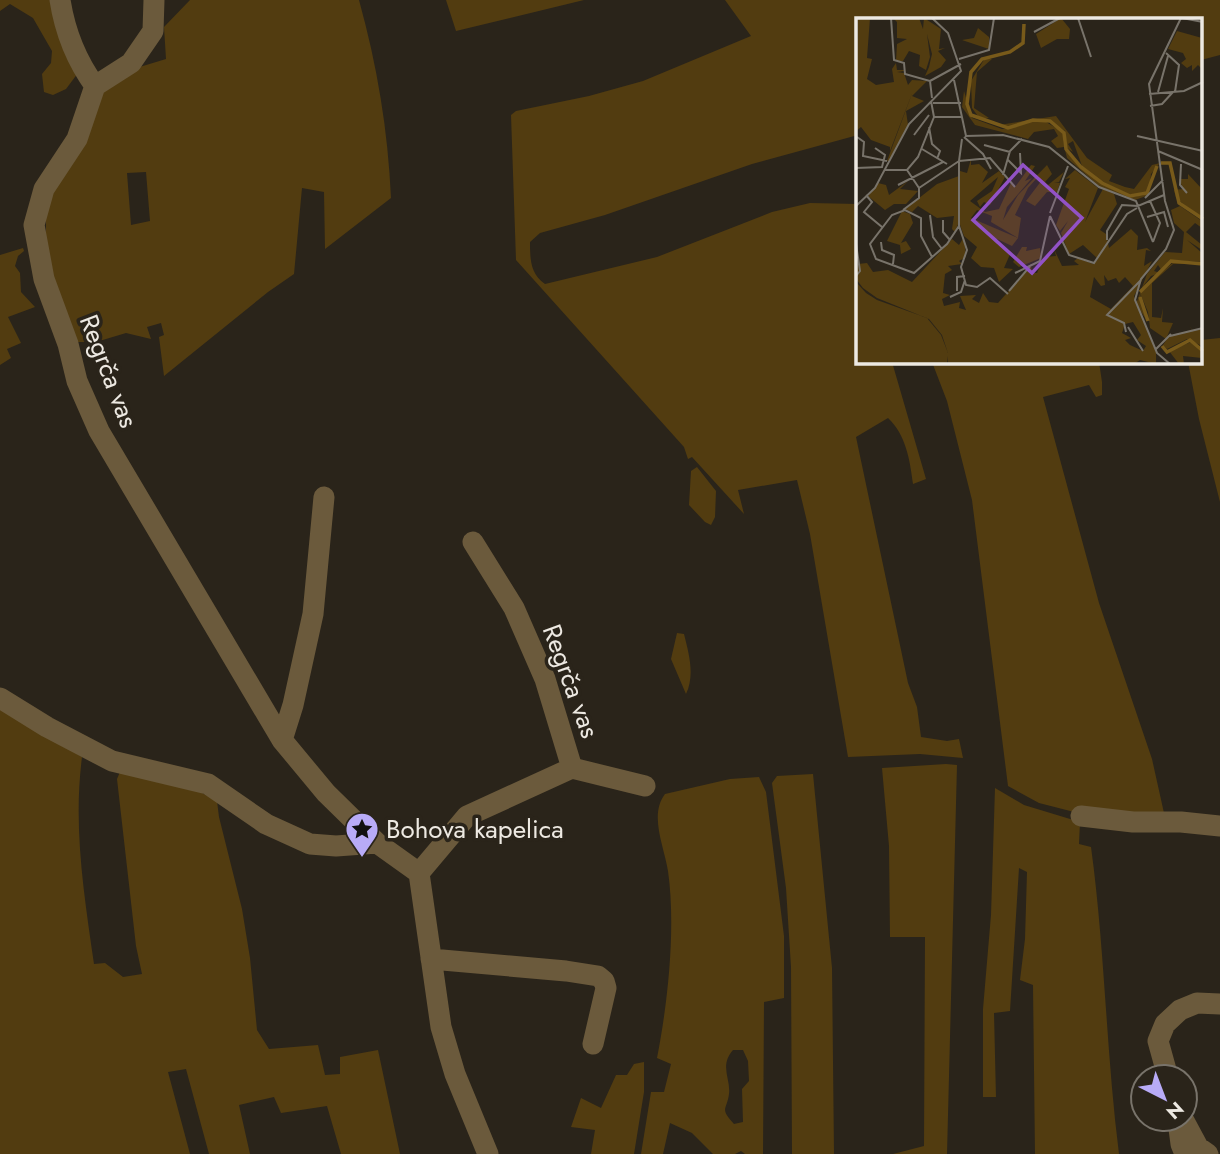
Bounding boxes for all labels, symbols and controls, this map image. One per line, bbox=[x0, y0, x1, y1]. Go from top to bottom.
inset map bbox=[856, 18, 1202, 364]
street label: Regrča vas bbox=[70, 309, 148, 433]
street label: Regrča vas bbox=[533, 619, 609, 743]
place icon: Bohova kapelica bbox=[343, 810, 381, 859]
place label: Bohova kapelica bbox=[386, 810, 564, 848]
north arrow bbox=[1129, 1063, 1199, 1133]
text: N bbox=[1160, 1095, 1190, 1125]

